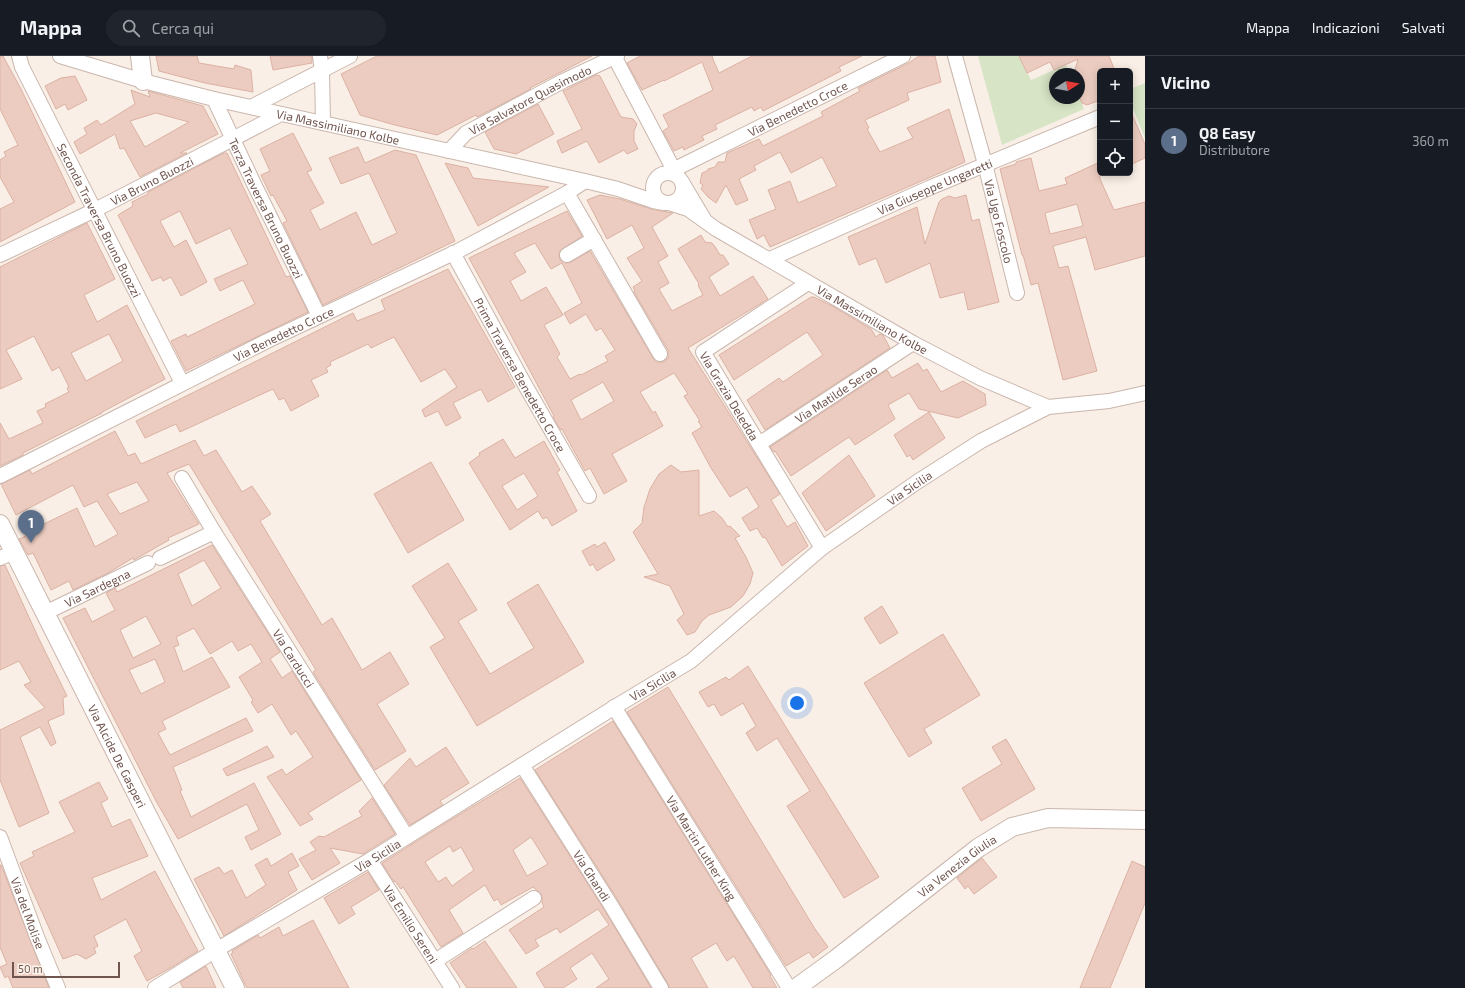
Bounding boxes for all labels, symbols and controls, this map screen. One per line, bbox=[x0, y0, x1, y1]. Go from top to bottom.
search box bbox=[106, 10, 386, 46]
text: Mappa bbox=[20, 16, 82, 39]
icon: search bbox=[120, 17, 142, 39]
text: Cerca qui bbox=[152, 19, 214, 37]
text: Mappa bbox=[1246, 19, 1290, 36]
text: Indicazioni bbox=[1312, 19, 1380, 36]
text: Salvati bbox=[1402, 19, 1445, 36]
street label: Via Salvatore Quasimodo bbox=[466, 62, 593, 137]
north arrow bbox=[1049, 68, 1085, 104]
map controls bbox=[1097, 68, 1133, 176]
button: + bbox=[1097, 68, 1133, 104]
text: Vicino bbox=[1161, 72, 1210, 92]
street label: Via Benedetto Croce bbox=[745, 78, 850, 139]
button: − bbox=[1097, 104, 1133, 140]
street label: Via Massimiliano Kolbe bbox=[275, 106, 401, 147]
text: Q8 Easy bbox=[1199, 124, 1256, 142]
text: 1 bbox=[1171, 133, 1177, 149]
text: 360 m bbox=[1412, 133, 1449, 149]
street label: Terza Traversa Bruno Buozzi bbox=[226, 136, 306, 281]
button: locate bbox=[1097, 140, 1133, 176]
street label: Seconda Traversa Bruno Buozzi bbox=[55, 141, 144, 299]
text: Distributore bbox=[1199, 142, 1270, 158]
street label: Via Bruno Buozzi bbox=[108, 153, 196, 208]
street label: Via Giuseppe Ungaretti bbox=[875, 155, 994, 217]
street label: Via Ugo Foscolo bbox=[982, 178, 1016, 265]
street label: Via Massimiliano Kolbe bbox=[814, 282, 930, 357]
street label: Prima Traversa Benedetto Croce bbox=[472, 295, 569, 454]
street label: Via Benedetto Croce bbox=[231, 304, 336, 364]
street label: Via Grazia Deledda bbox=[697, 349, 762, 443]
street label: Via Matilde Serao bbox=[792, 361, 880, 426]
street label: Via Sicilia bbox=[884, 467, 934, 508]
pin: 1 bbox=[18, 510, 44, 543]
street label: Via Sardegna bbox=[62, 566, 132, 610]
street label: Via Carducci bbox=[270, 626, 317, 690]
street label: Via Sicilia bbox=[627, 665, 678, 703]
your location bbox=[787, 693, 807, 713]
street label: Via Alcide De Gasperi bbox=[86, 702, 149, 810]
street label: Via Martin Luther King bbox=[664, 793, 740, 903]
street label: Via Venezia Giulia bbox=[915, 832, 999, 900]
street label: Via Sicilia bbox=[352, 836, 403, 875]
street label: Via Ghandi bbox=[571, 848, 614, 904]
street label: Via del Molise bbox=[8, 875, 48, 951]
street label: Via Emilio Sereni bbox=[381, 882, 441, 966]
scale bar bbox=[12, 960, 120, 979]
text: 50 m bbox=[18, 962, 43, 975]

